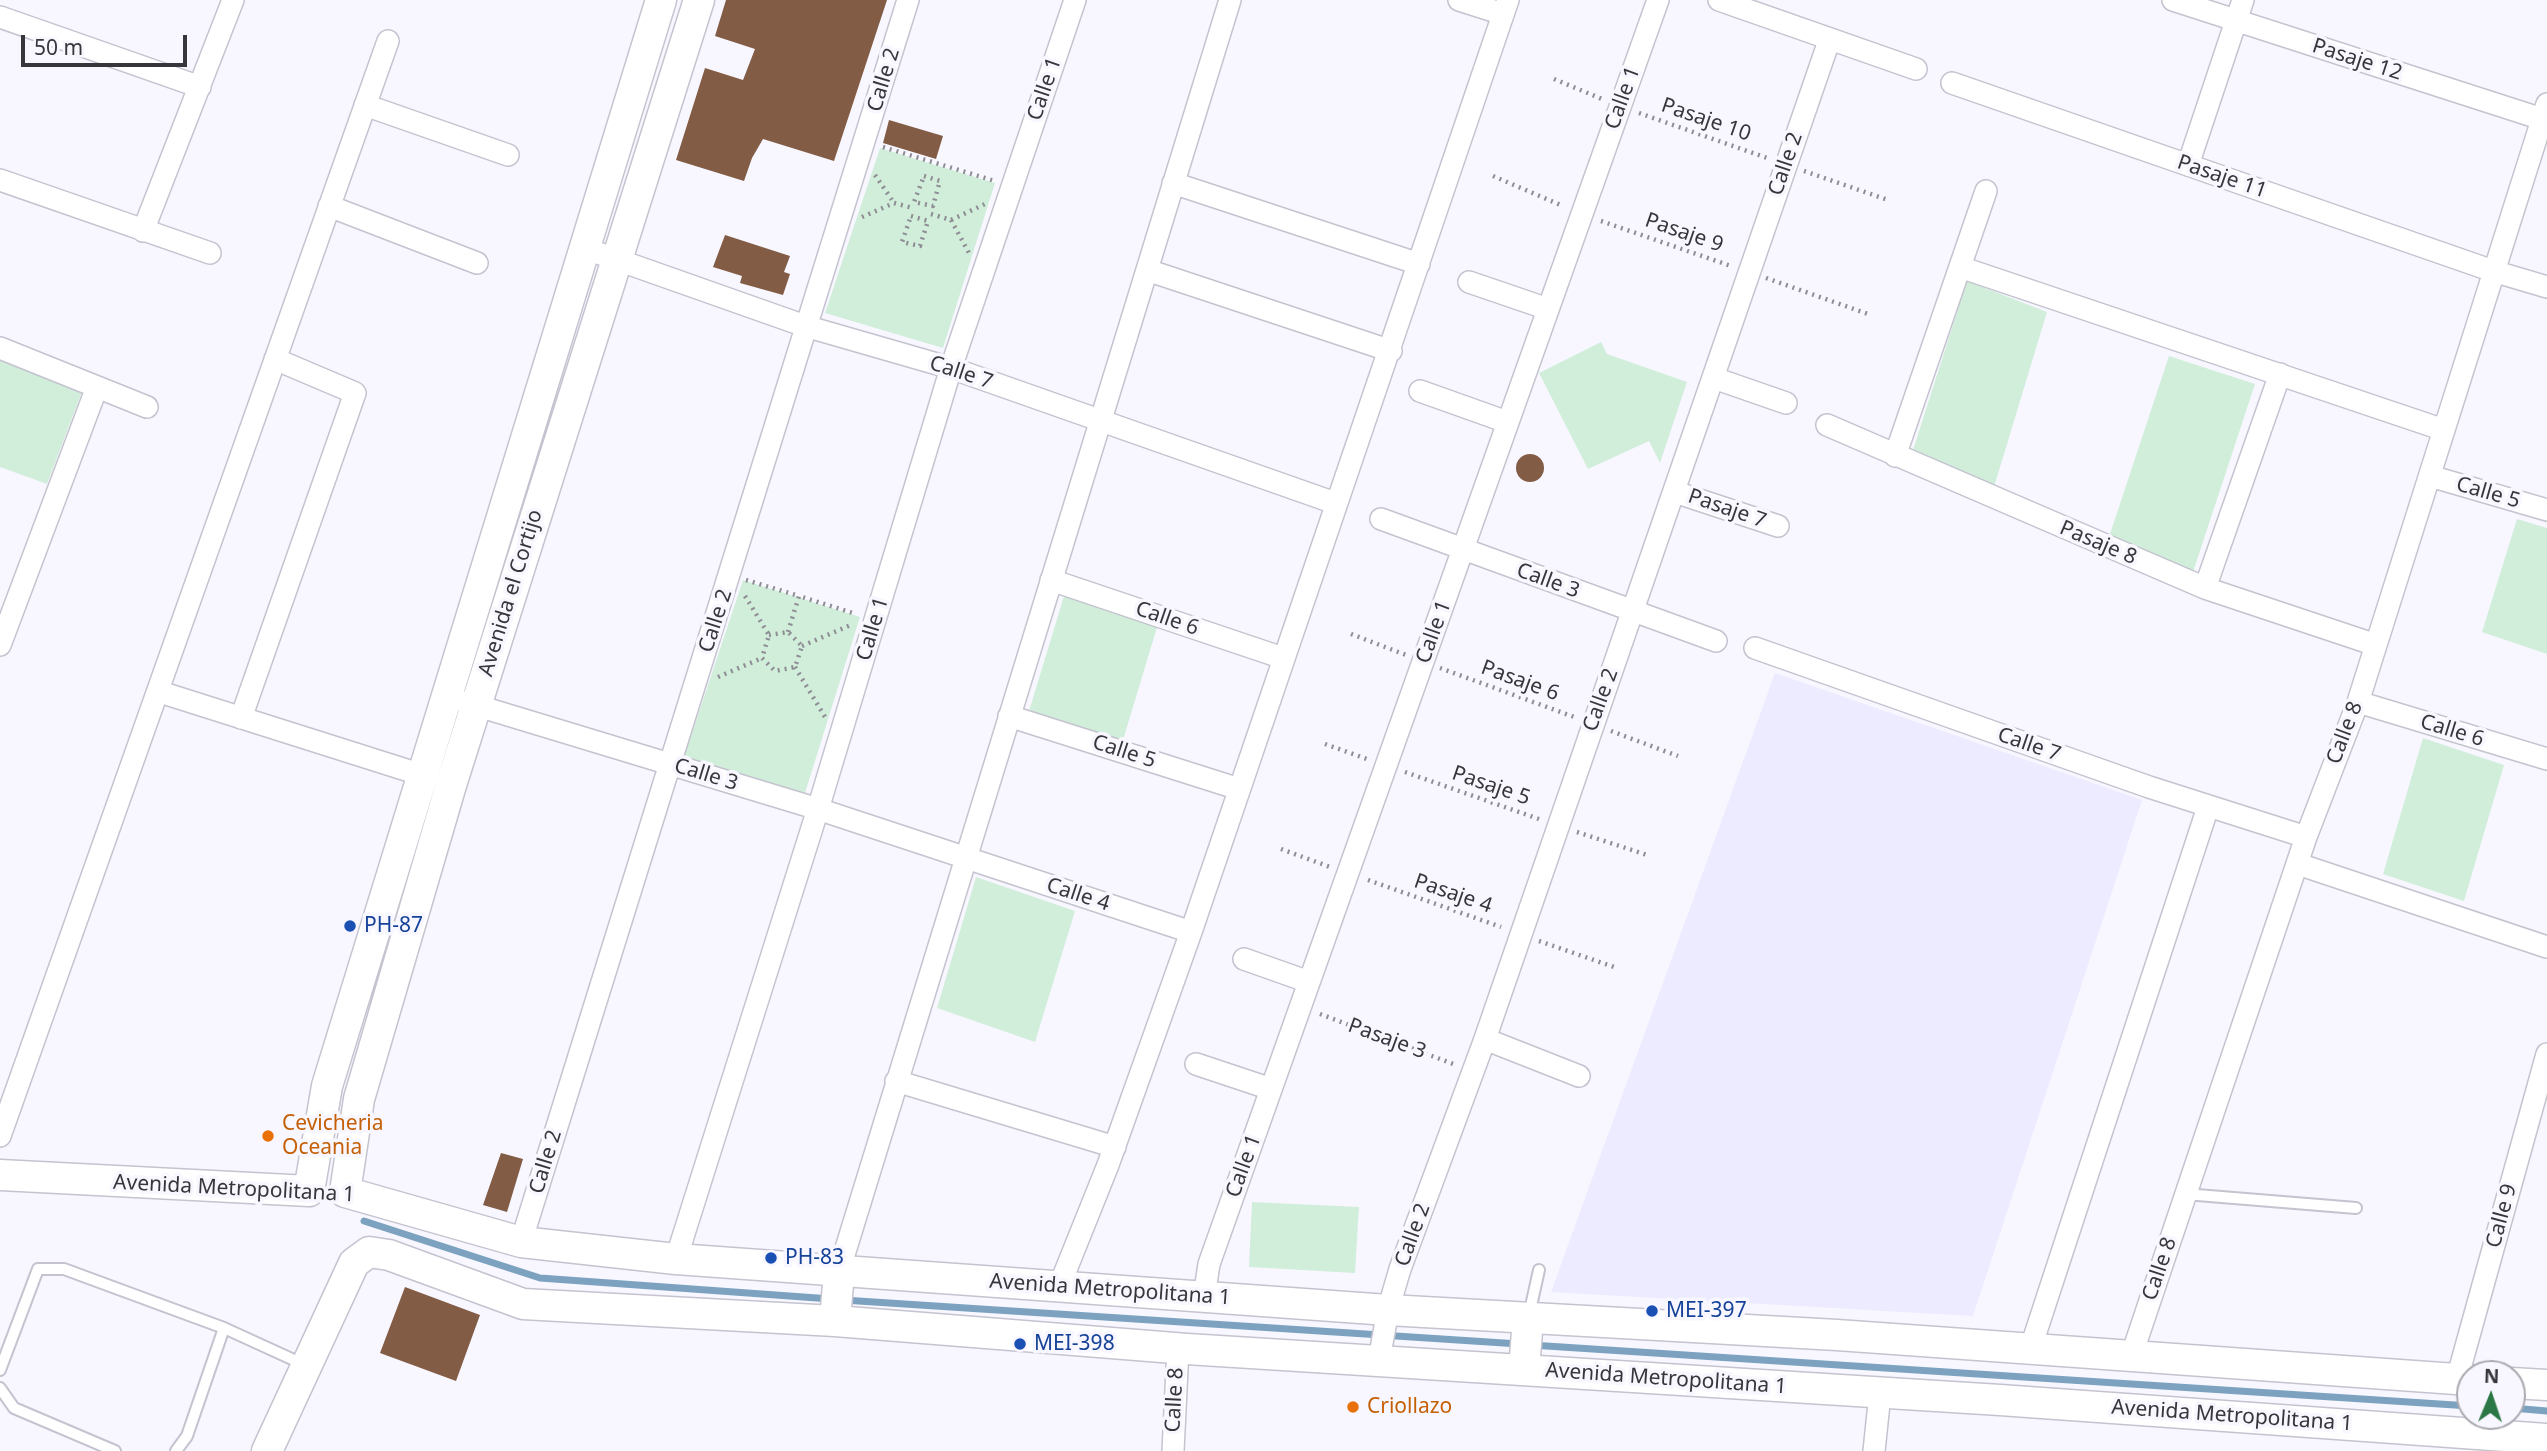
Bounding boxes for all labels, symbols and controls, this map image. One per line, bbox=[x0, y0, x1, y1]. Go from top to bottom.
scale bar bbox=[24, 21, 191, 65]
text: 50 m bbox=[34, 33, 83, 61]
street label: Pasaje 12 bbox=[2309, 34, 2405, 86]
street label: Calle 2 bbox=[862, 45, 906, 115]
street label: Calle 1 bbox=[1022, 54, 1068, 124]
street label: Calle 1 bbox=[1600, 63, 1646, 133]
street label: Pasaje 10 bbox=[1658, 93, 1754, 147]
street label: Calle 2 bbox=[1763, 129, 1809, 199]
street label: Pasaje 11 bbox=[2174, 150, 2270, 204]
street label: Pasaje 9 bbox=[1642, 208, 1726, 258]
street label: Calle 7 bbox=[926, 351, 996, 395]
street label: Calle 5 bbox=[2453, 472, 2523, 514]
street label: Pasaje 7 bbox=[1685, 484, 1769, 534]
street label: Avenida el Cortijo bbox=[474, 507, 548, 679]
street label: Pasaje 8 bbox=[2056, 516, 2140, 570]
street label: Calle 3 bbox=[1513, 558, 1583, 604]
street label: Calle 2 bbox=[694, 586, 738, 656]
street label: Calle 1 bbox=[851, 594, 895, 664]
street label: Calle 6 bbox=[1132, 596, 1202, 642]
street label: Calle 1 bbox=[1411, 597, 1457, 667]
street label: Pasaje 6 bbox=[1478, 655, 1562, 707]
street label: Calle 2 bbox=[1578, 665, 1624, 735]
street label: Calle 8 bbox=[2322, 698, 2368, 768]
street label: Calle 6 bbox=[2417, 709, 2487, 753]
street label: Calle 7 bbox=[1994, 722, 2064, 768]
street label: Calle 5 bbox=[1089, 730, 1159, 774]
street label: Calle 3 bbox=[671, 753, 741, 797]
street label: Pasaje 5 bbox=[1449, 761, 1533, 811]
street label: Pasaje 4 bbox=[1411, 869, 1495, 919]
street label: Calle 4 bbox=[1043, 873, 1113, 917]
place label: PH-87 bbox=[364, 913, 423, 939]
marker: PH-87 bbox=[342, 918, 358, 934]
street label: Pasaje 3 bbox=[1345, 1013, 1429, 1065]
place label: Cevicheria Oceania bbox=[282, 1111, 384, 1161]
street label: Calle 2 bbox=[524, 1127, 568, 1197]
marker: Cevicheria Oceania bbox=[260, 1128, 276, 1144]
street label: Calle 1 bbox=[1221, 1131, 1267, 1201]
street label: Avenida Metropolitana 1 bbox=[113, 1170, 355, 1208]
street label: Calle 9 bbox=[2481, 1181, 2523, 1251]
street label: Calle 2 bbox=[1390, 1200, 1436, 1270]
street label: Calle 8 bbox=[2137, 1234, 2183, 1304]
place label: PH-83 bbox=[785, 1245, 844, 1271]
marker: PH-83 bbox=[763, 1250, 779, 1266]
street label: Avenida Metropolitana 1 bbox=[988, 1269, 1232, 1311]
place label: MEI-397 bbox=[1666, 1298, 1747, 1324]
marker: MEI-397 bbox=[1644, 1303, 1660, 1319]
place label: MEI-398 bbox=[1034, 1331, 1115, 1357]
marker: MEI-398 bbox=[1012, 1336, 1028, 1352]
street label: Avenida Metropolitana 1 bbox=[1544, 1358, 1788, 1400]
north arrow bbox=[2456, 1360, 2526, 1430]
text: N bbox=[2483, 1363, 2500, 1389]
street label: Calle 8 bbox=[1161, 1367, 1189, 1433]
place label: Criollazo bbox=[1367, 1394, 1452, 1420]
street label: Avenida Metropolitana 1 bbox=[2110, 1395, 2354, 1437]
marker: Criollazo bbox=[1345, 1399, 1361, 1415]

